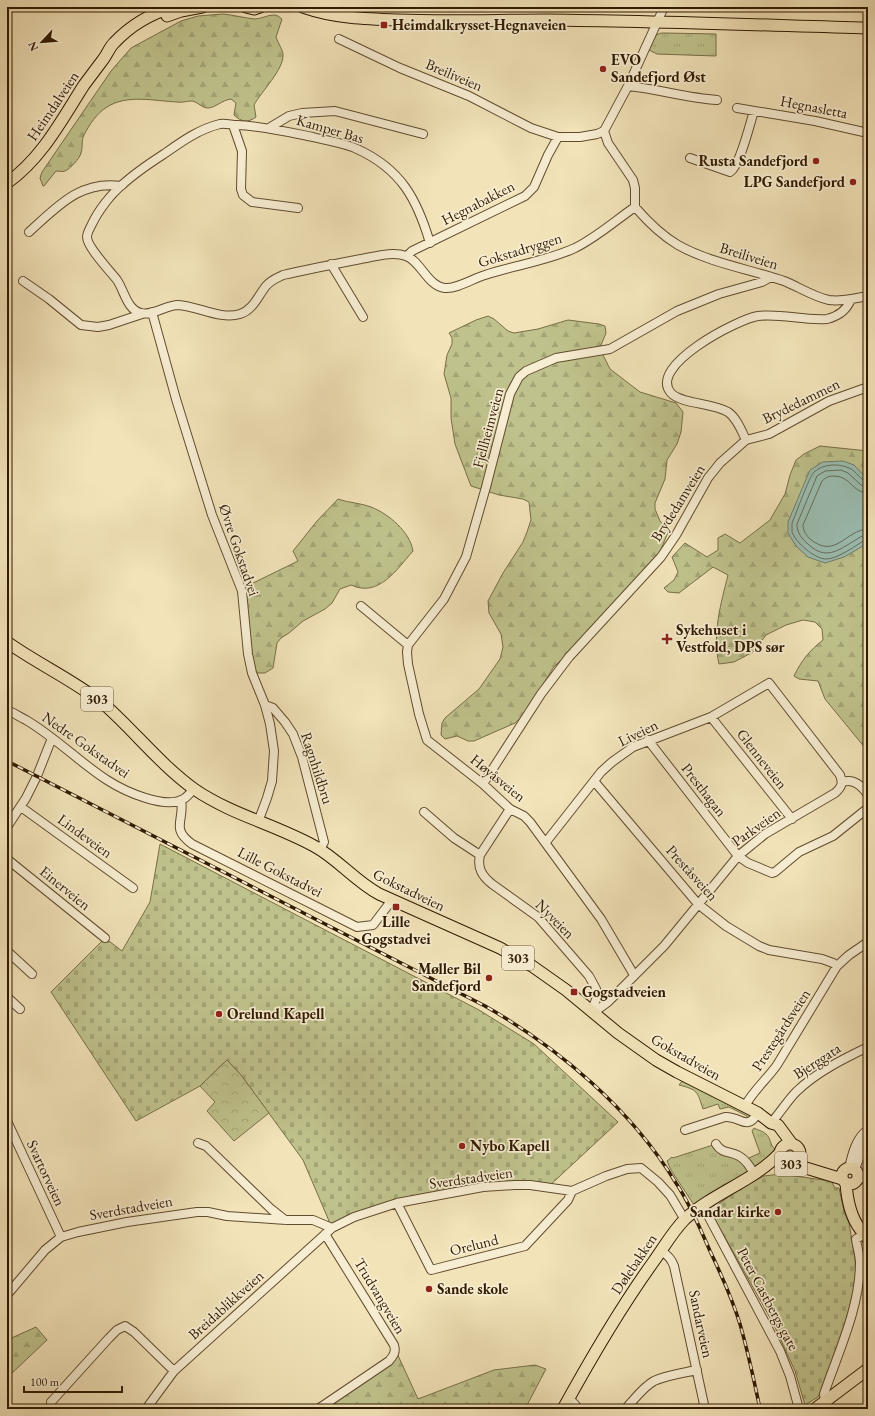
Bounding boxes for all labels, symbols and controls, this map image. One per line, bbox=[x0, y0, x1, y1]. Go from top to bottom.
place label: Heimdalkrysset Hegnaveien bbox=[392, 15, 567, 34]
marker: Heimdalkrysset Hegnaveien bbox=[379, 20, 389, 30]
north arrow bbox=[22, 22, 62, 62]
text: N bbox=[25, 39, 41, 53]
place label: EVO Sandefjord Øst bbox=[611, 50, 706, 86]
street label: Breiliveien bbox=[423, 54, 486, 95]
marker: EVO Sandefjord Øst bbox=[598, 64, 608, 74]
street label: Heimdalveien bbox=[22, 67, 83, 144]
street label: Hegnasletta bbox=[779, 91, 849, 122]
street label: Kamper Bas bbox=[294, 110, 366, 147]
place label: Rusta Sandefjord bbox=[699, 151, 809, 170]
marker: Rusta Sandefjord bbox=[811, 156, 821, 166]
place label: LPG Sandefjord bbox=[744, 172, 846, 191]
street label: Hegnabakken bbox=[438, 176, 518, 229]
marker: LPG Sandefjord bbox=[848, 177, 858, 187]
street label: Gokstadryggen bbox=[476, 228, 564, 271]
street label: Breiliveien bbox=[718, 238, 781, 273]
street label: Brydedammen bbox=[759, 374, 843, 428]
street label: Fjellheimveien bbox=[468, 386, 507, 470]
street label: Brydedamveien bbox=[646, 460, 709, 545]
street label: Øvre Gokstadvei bbox=[215, 501, 264, 599]
place label: Sykehuset i Vestfold, DPS sør bbox=[676, 620, 786, 656]
marker: Sykehuset i Vestfold, DPS sør bbox=[661, 633, 673, 645]
road number: 303 bbox=[81, 687, 113, 711]
street label: Nedre Gokstadvei bbox=[39, 707, 134, 782]
street label: Liveien bbox=[615, 715, 661, 750]
street label: Glenneveien bbox=[733, 725, 792, 793]
street label: Ragnhildbru bbox=[297, 730, 338, 806]
street label: Høyåsveien bbox=[467, 750, 530, 806]
street label: Presthagan bbox=[678, 759, 731, 820]
street label: Parkveien bbox=[728, 803, 784, 850]
street label: Lindeveien bbox=[54, 809, 117, 862]
street label: Preståsveien bbox=[662, 841, 723, 905]
street label: Lille Gokstadvei bbox=[235, 842, 326, 901]
street label: Einerveien bbox=[36, 861, 95, 914]
street label: Gokstadveien bbox=[370, 864, 448, 915]
street label: Nyveien bbox=[532, 895, 579, 942]
marker: Lille Gogstadvei bbox=[391, 902, 401, 912]
place label: Lille Gogstadvei bbox=[361, 912, 431, 948]
road number: 303 bbox=[502, 946, 534, 970]
place label: Møller Bil Sandefjord bbox=[412, 959, 482, 995]
marker: Møller Bil Sandefjord bbox=[484, 973, 494, 983]
place label: Gogstadveien bbox=[582, 982, 666, 1001]
street label: Prestegårdsveien bbox=[747, 985, 814, 1074]
marker: Gogstadveien bbox=[569, 987, 579, 997]
place label: Orelund Kapell bbox=[227, 1004, 325, 1023]
marker: Orelund Kapell bbox=[214, 1009, 224, 1019]
street label: Gokstadveien bbox=[648, 1029, 725, 1084]
street label: Bjerggata bbox=[789, 1038, 844, 1083]
place label: Nybo Kapell bbox=[470, 1136, 550, 1155]
street label: Svartorveien bbox=[23, 1137, 70, 1209]
marker: Nybo Kapell bbox=[457, 1141, 467, 1151]
road number: 303 bbox=[775, 1152, 807, 1176]
street label: Sverdstadveien bbox=[428, 1162, 514, 1193]
street label: Sverdstadveien bbox=[88, 1191, 174, 1224]
place label: Sandar kirke bbox=[690, 1202, 770, 1221]
marker: Sandar kirke bbox=[773, 1207, 783, 1217]
street label: Orelund bbox=[448, 1229, 500, 1260]
street label: Dølebakken bbox=[606, 1230, 661, 1298]
street label: Peter Castbergs gate bbox=[733, 1244, 804, 1354]
street label: Trudvangveien bbox=[350, 1254, 411, 1337]
street label: Breidablikkveien bbox=[184, 1266, 267, 1344]
place label: Sande skole bbox=[437, 1279, 508, 1298]
marker: Sande skole bbox=[424, 1284, 434, 1294]
street label: Sandarveien bbox=[685, 1288, 718, 1360]
scale bar bbox=[24, 1368, 122, 1394]
text: 100 m bbox=[30, 1374, 60, 1390]

